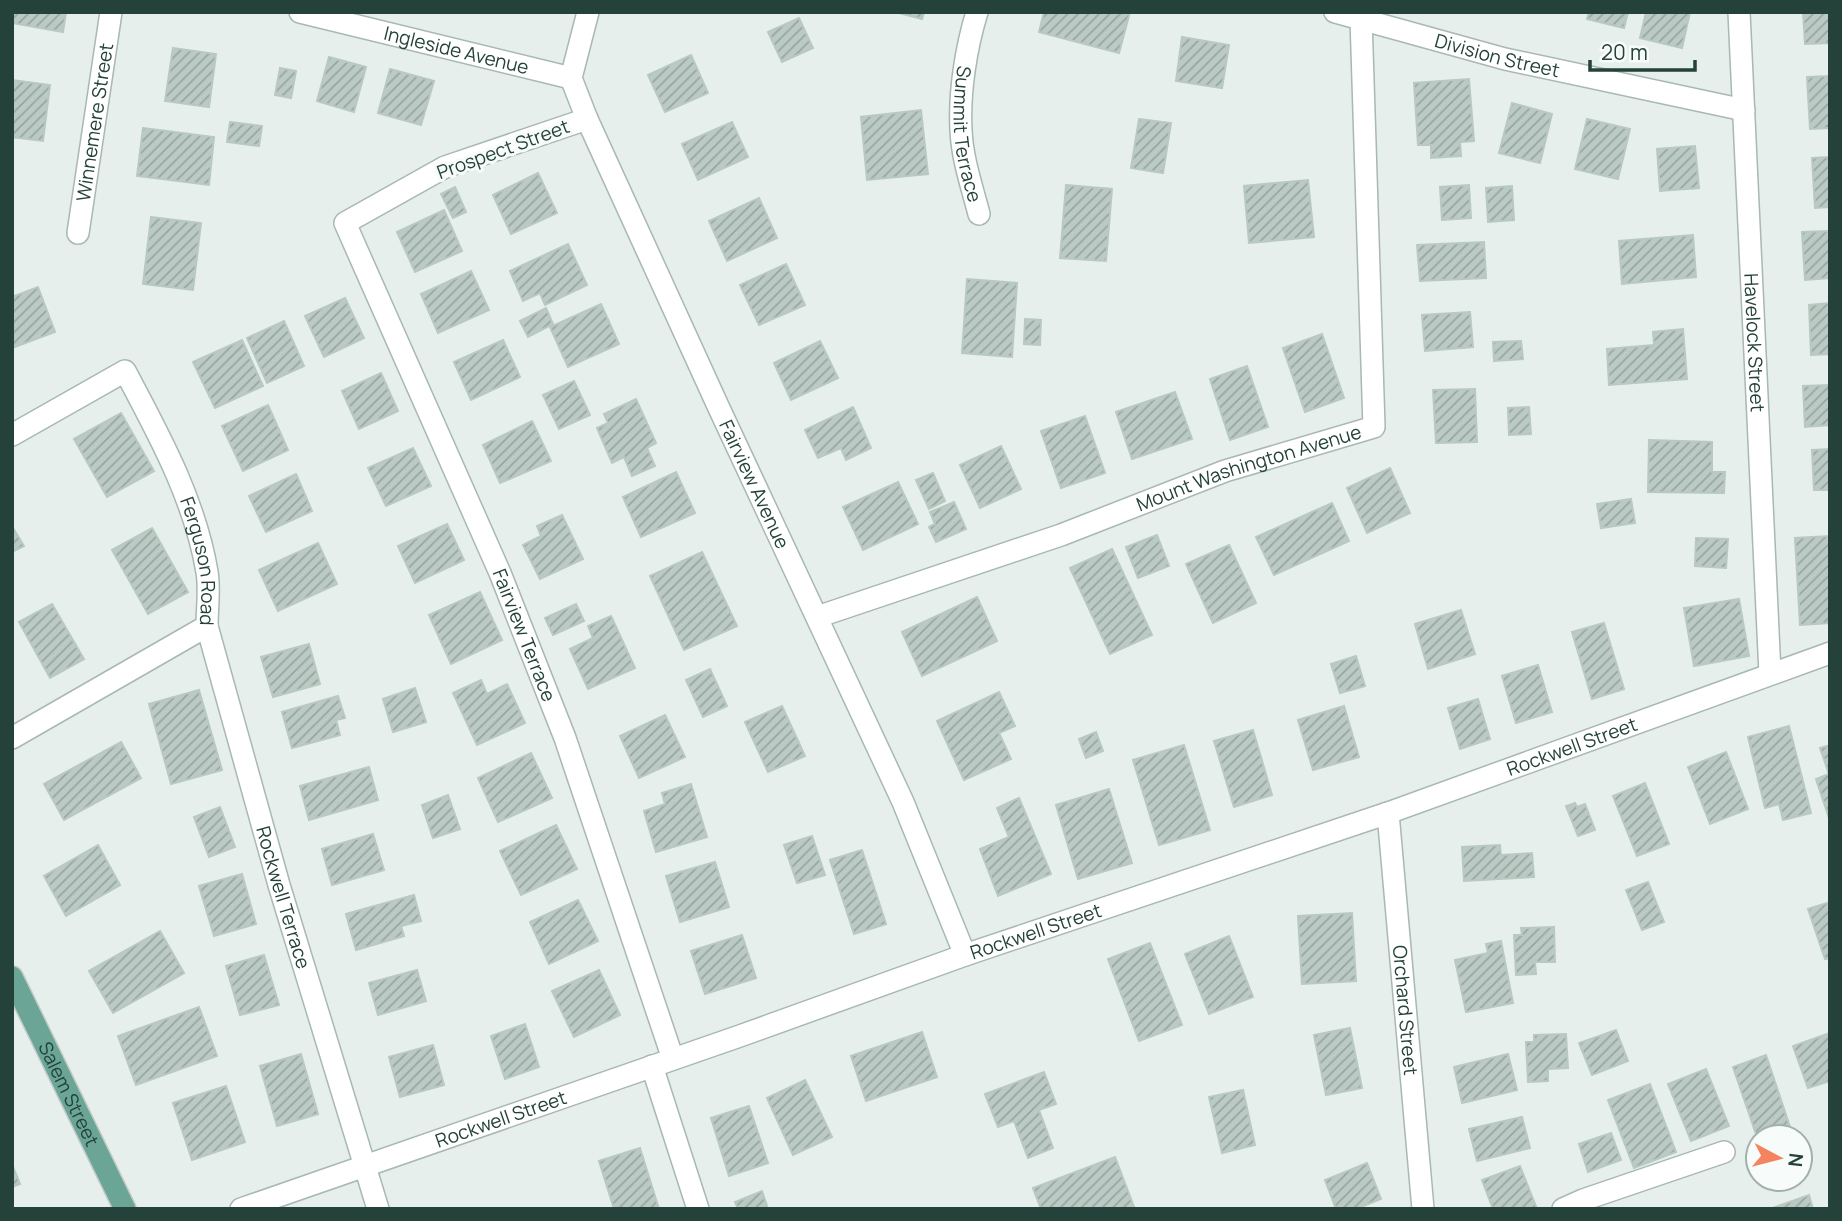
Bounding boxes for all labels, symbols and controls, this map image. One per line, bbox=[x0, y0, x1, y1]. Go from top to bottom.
street label: Ingleside Avenue bbox=[381, 20, 532, 80]
street label: Division Street bbox=[1432, 27, 1562, 83]
scale bar bbox=[1590, 28, 1695, 72]
text: 20 m bbox=[1601, 38, 1648, 66]
street label: Winnemere Street bbox=[70, 41, 119, 203]
street label: Summit Terrace bbox=[948, 64, 988, 205]
street label: Prospect Street bbox=[433, 113, 573, 185]
street label: Havelock Street bbox=[1738, 273, 1771, 413]
street label: Fairview Avenue bbox=[713, 416, 796, 553]
street label: Mount Washington Avenue bbox=[1132, 418, 1364, 517]
street label: Ferguson Road bbox=[174, 493, 221, 626]
street label: Fairview Terrace bbox=[487, 565, 562, 705]
street label: Rockwell Street bbox=[1503, 711, 1641, 782]
street label: Rockwell Terrace bbox=[250, 823, 317, 972]
street label: Rockwell Street bbox=[967, 897, 1105, 965]
street label: Orchard Street bbox=[1387, 944, 1424, 1076]
street label: Salem Street bbox=[32, 1037, 105, 1151]
street label: Rockwell Street bbox=[432, 1084, 570, 1154]
north arrow bbox=[1744, 1123, 1814, 1193]
text: N bbox=[1782, 1152, 1810, 1168]

